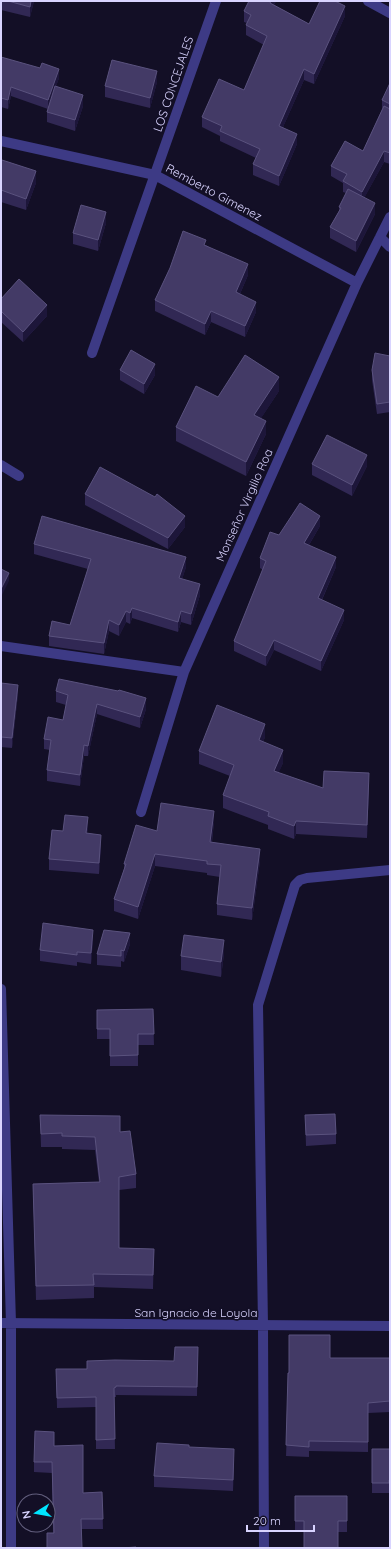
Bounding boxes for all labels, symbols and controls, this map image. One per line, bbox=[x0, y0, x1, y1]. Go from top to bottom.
street label: LOS CONCEJALES bbox=[150, 34, 196, 134]
street label: Remberto Gimenez bbox=[163, 160, 265, 224]
street label: Monseñor Virgilio Roa bbox=[212, 446, 276, 564]
street label: San Ignacio de Loyola bbox=[134, 1305, 258, 1320]
north arrow bbox=[16, 1493, 56, 1533]
scale bar bbox=[247, 1507, 314, 1533]
text: N bbox=[19, 1510, 34, 1520]
text: 20 m bbox=[253, 1513, 281, 1528]

